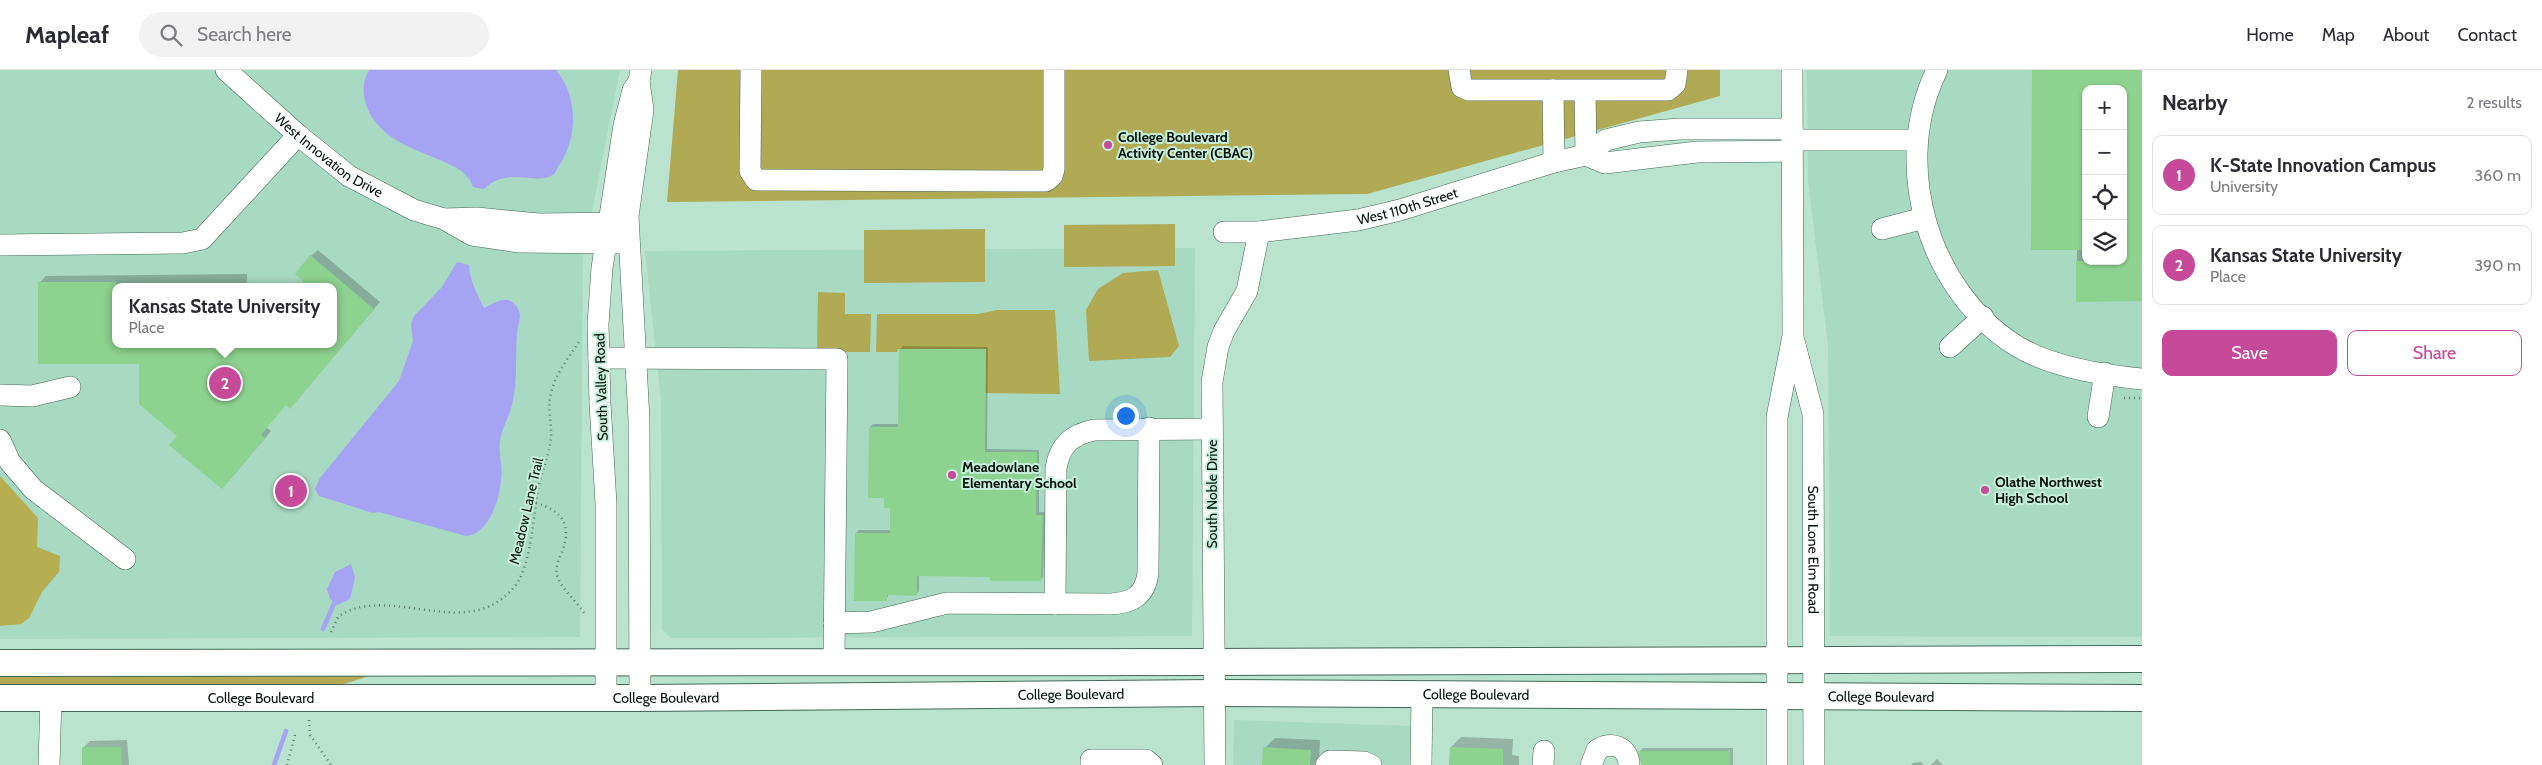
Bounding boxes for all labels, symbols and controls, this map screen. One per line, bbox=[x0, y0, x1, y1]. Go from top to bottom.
search box bbox=[139, 12, 489, 57]
text: Mapleaf bbox=[25, 20, 109, 49]
icon: search bbox=[157, 21, 185, 49]
text: Search here bbox=[197, 23, 291, 46]
text: Home bbox=[2246, 24, 2294, 46]
text: Map bbox=[2322, 24, 2355, 46]
text: About bbox=[2383, 24, 2429, 46]
text: Contact bbox=[2457, 24, 2517, 46]
map controls bbox=[2082, 85, 2127, 265]
button: + bbox=[2082, 85, 2127, 130]
text: Nearby bbox=[2162, 90, 2228, 115]
text: 2 results bbox=[2466, 93, 2522, 112]
street label: West Innovation Drive bbox=[271, 109, 386, 201]
place label: College Boulevard Activity Center (CBAC) bbox=[1118, 128, 1253, 162]
button: − bbox=[2082, 130, 2127, 175]
marker: College Boulevard Activity Center (CBAC) bbox=[1102, 139, 1114, 151]
text: K-State Innovation Campus bbox=[2210, 154, 2436, 177]
text: 1 bbox=[2176, 166, 2182, 185]
text: 360 m bbox=[2474, 166, 2521, 185]
button: locate bbox=[2082, 175, 2127, 220]
text: University bbox=[2210, 177, 2278, 196]
street label: West 110th Street bbox=[1355, 183, 1460, 229]
button: layers bbox=[2082, 220, 2127, 265]
text: Kansas State University bbox=[2210, 244, 2402, 267]
text: 2 bbox=[2175, 256, 2183, 275]
text: 390 m bbox=[2474, 256, 2521, 275]
text: Place bbox=[2210, 267, 2246, 286]
popup bbox=[112, 283, 337, 348]
text: Kansas State University bbox=[129, 295, 320, 318]
text: Place bbox=[129, 318, 164, 337]
button: Save bbox=[2162, 330, 2337, 376]
button: Share bbox=[2347, 330, 2522, 376]
street label: South Valley Road bbox=[590, 333, 612, 441]
pin: 2 bbox=[209, 364, 241, 402]
your location bbox=[1113, 403, 1139, 429]
street label: South Noble Drive bbox=[1203, 440, 1221, 548]
street label: Meadow Lane Trail bbox=[505, 455, 547, 566]
place label: Meadowlane Elementary School bbox=[962, 458, 1077, 492]
marker: Meadowlane Elementary School bbox=[946, 469, 958, 481]
pin: 1 bbox=[275, 472, 307, 510]
place label: Olathe Northwest High School bbox=[1995, 473, 2102, 507]
marker: Olathe Northwest High School bbox=[1979, 484, 1991, 496]
street label: South Lone Elm Road bbox=[1804, 485, 1823, 614]
street label: College Boulevard bbox=[1018, 685, 1124, 704]
street label: College Boulevard bbox=[1423, 685, 1529, 704]
street label: College Boulevard bbox=[1828, 687, 1934, 706]
street label: College Boulevard bbox=[613, 688, 719, 707]
street label: College Boulevard bbox=[208, 689, 314, 707]

